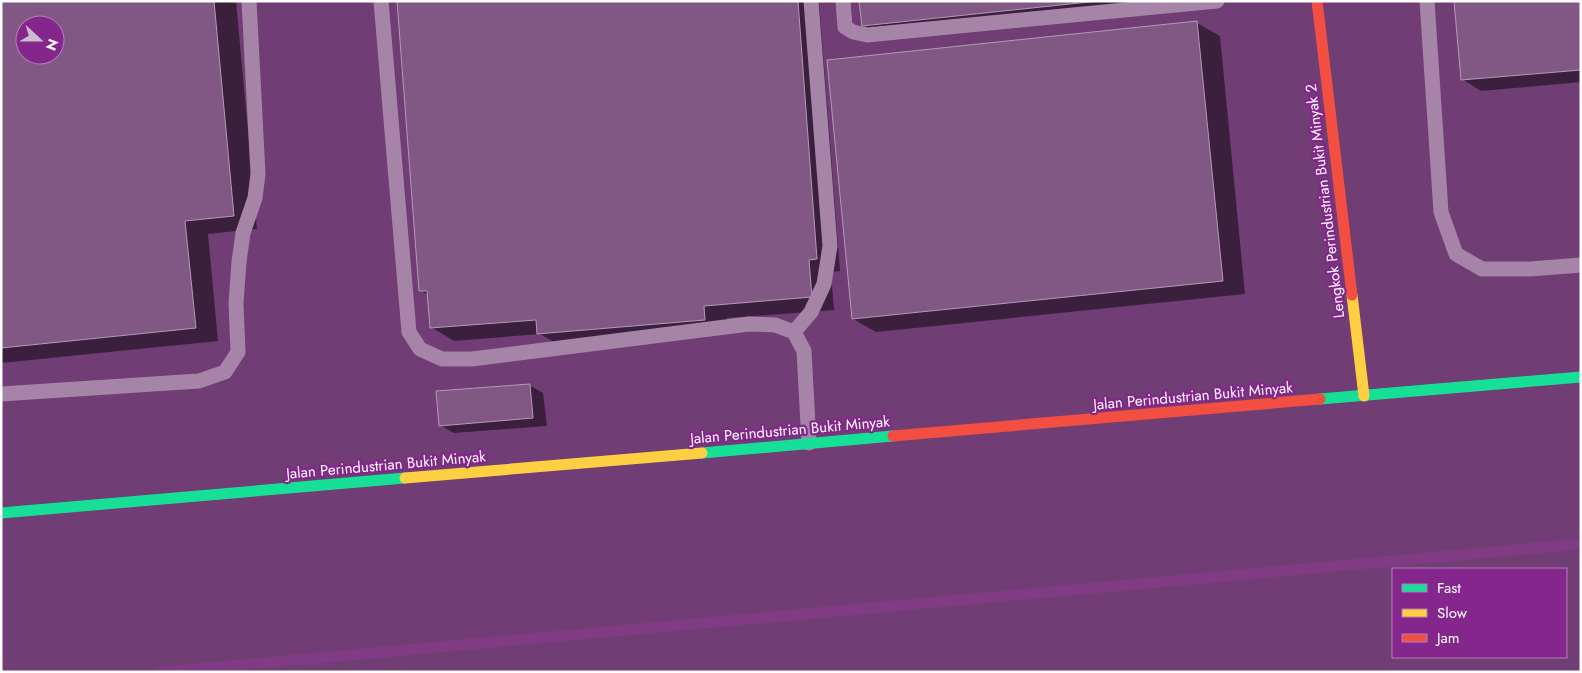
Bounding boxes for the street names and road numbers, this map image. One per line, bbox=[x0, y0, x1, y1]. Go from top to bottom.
street label: Lengkok Perindustrian Bukit Minyak 2 bbox=[1300, 83, 1350, 319]
street label: Jalan Perindustrian Bukit Minyak bbox=[1090, 376, 1294, 416]
street label: Jalan Perindustrian Bukit Minyak bbox=[687, 410, 891, 450]
street label: Jalan Perindustrian Bukit Minyak bbox=[283, 445, 487, 485]

